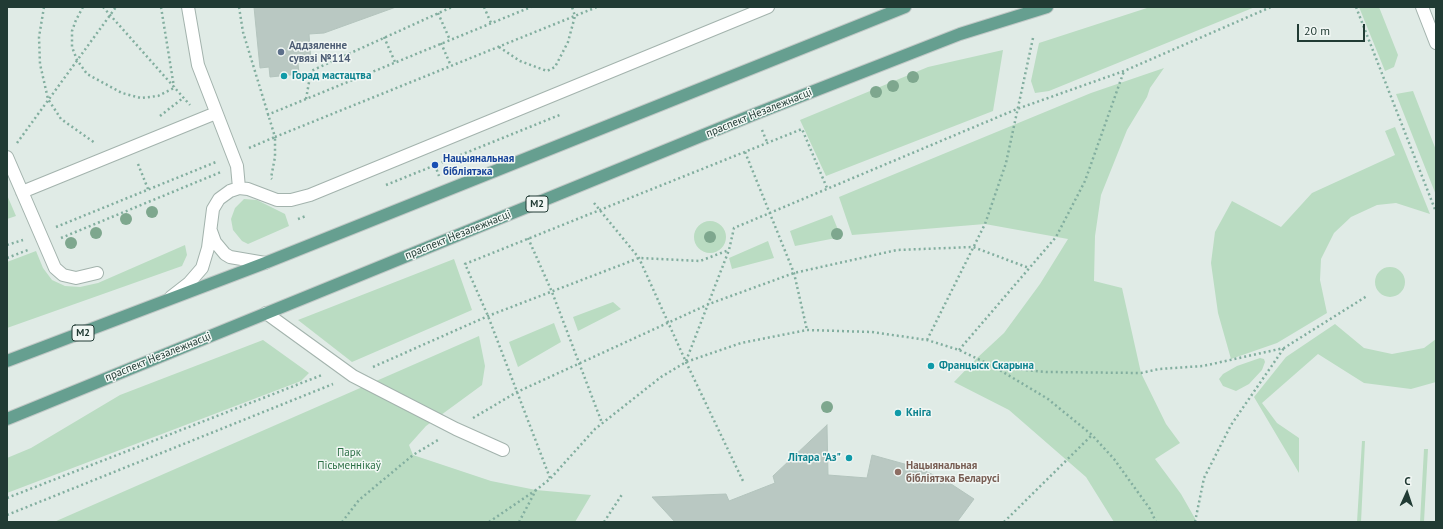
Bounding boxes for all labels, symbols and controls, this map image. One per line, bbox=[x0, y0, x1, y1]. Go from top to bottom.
scale bar bbox=[1299, 16, 1367, 42]
text: 20 m bbox=[1304, 23, 1330, 38]
place label: Аддзяленне сувязі №114 bbox=[289, 39, 350, 65]
marker: Аддзяленне сувязі №114 bbox=[276, 47, 286, 57]
place label: Горад мастацтва bbox=[292, 69, 371, 83]
marker: Горад мастацтва bbox=[279, 71, 289, 81]
street label: праспект Незалежнасці bbox=[704, 86, 814, 140]
place label: Нацыянальная бібліятэка bbox=[443, 152, 514, 178]
marker: Нацыянальная бібліятэка bbox=[430, 160, 440, 170]
road number: М2 bbox=[526, 196, 548, 212]
street label: праспект Незалежнасці bbox=[403, 208, 513, 262]
road number: М2 bbox=[72, 325, 94, 341]
street label: праспект Незалежнасці bbox=[103, 330, 213, 384]
place label: Францыск Скарына bbox=[939, 359, 1034, 373]
marker: Францыск Скарына bbox=[926, 361, 936, 371]
place label: Кніга bbox=[906, 406, 931, 420]
marker: Кніга bbox=[893, 408, 903, 418]
park label: Парк Пісьменнікаў bbox=[317, 446, 381, 472]
place label: Літара "Аз" bbox=[788, 451, 841, 465]
marker: Літара "Аз" bbox=[844, 453, 854, 463]
place label: Нацыянальная бібліятэка Беларусі bbox=[906, 459, 1000, 485]
marker: Нацыянальная бібліятэка Беларусі bbox=[893, 467, 903, 477]
north arrow bbox=[1387, 473, 1427, 513]
text: С bbox=[1404, 474, 1411, 488]

